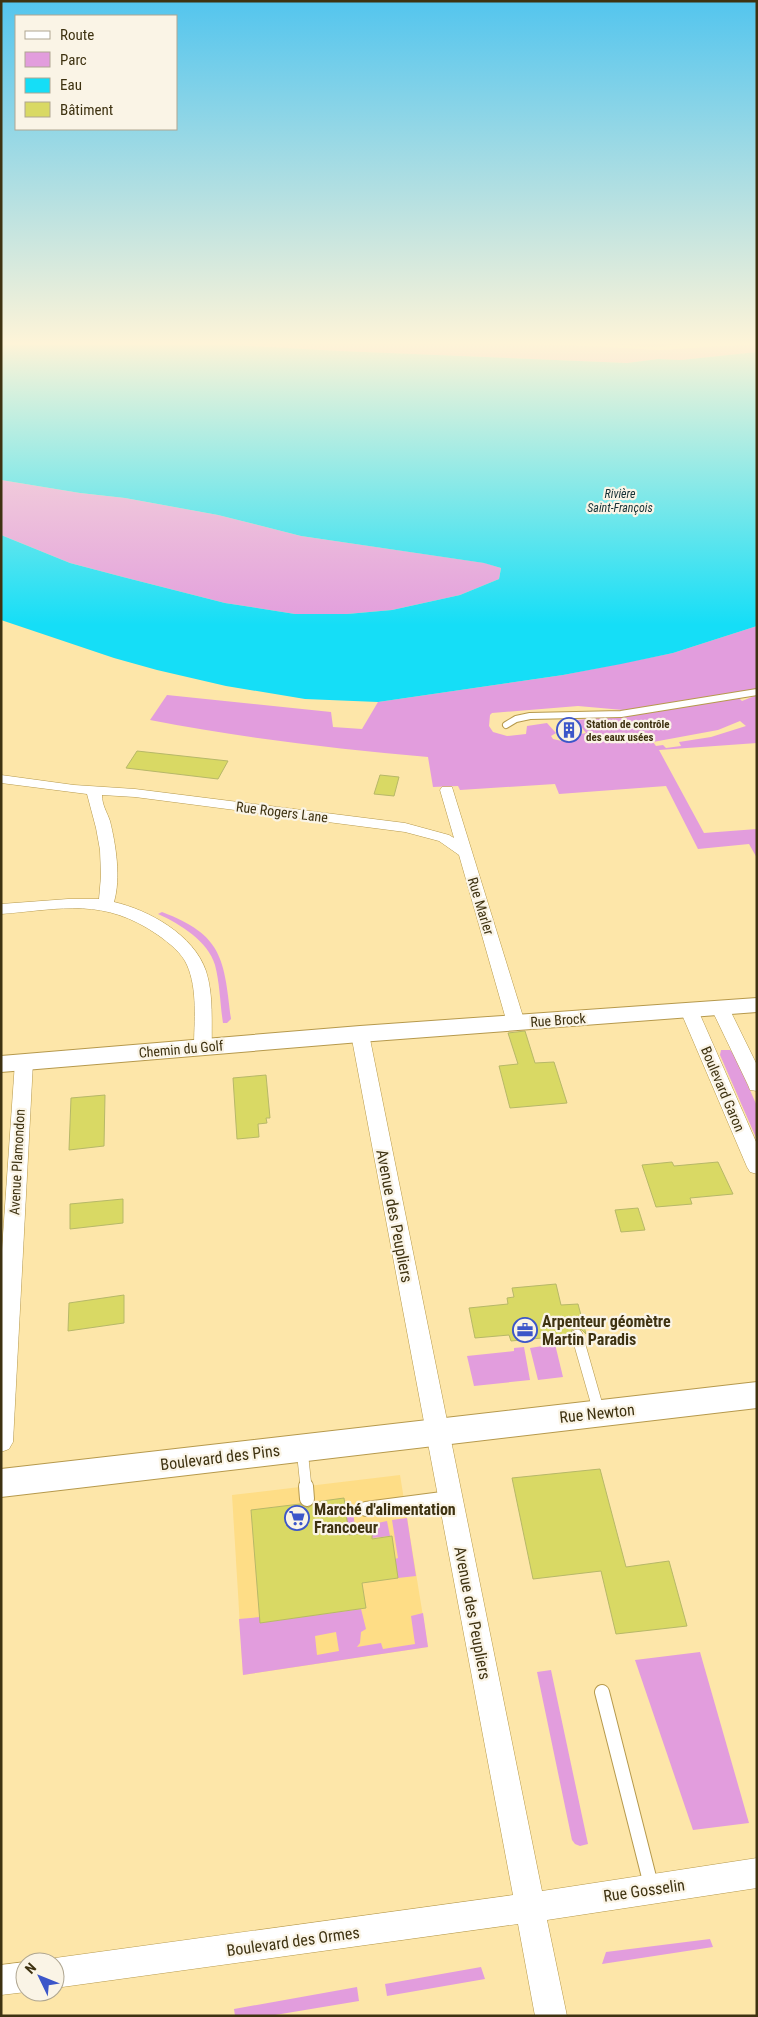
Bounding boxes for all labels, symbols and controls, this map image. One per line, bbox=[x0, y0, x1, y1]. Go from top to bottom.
legend bbox=[15, 15, 178, 130]
text: Route bbox=[60, 26, 94, 44]
text: Parc bbox=[60, 51, 87, 69]
text: Eau bbox=[60, 76, 82, 94]
text: Bâtiment bbox=[60, 101, 113, 119]
water label: Rivière Saint-François bbox=[587, 487, 653, 515]
building icon: Station de contrôle des eaux usées bbox=[556, 717, 582, 743]
place label: Station de contrôle des eaux usées bbox=[586, 718, 670, 744]
street label: Rue Rogers Lane bbox=[235, 798, 329, 826]
street label: Rue Marler bbox=[465, 875, 497, 937]
street label: Rue Brock bbox=[530, 1010, 587, 1030]
street label: Chemin du Golf bbox=[138, 1037, 225, 1061]
street label: Boulevard Garon bbox=[698, 1044, 748, 1134]
street label: Avenue Plamondon bbox=[6, 1108, 28, 1216]
street label: Avenue des Peupliers bbox=[372, 1148, 417, 1284]
place label: Arpenteur géomètre Martin Paradis bbox=[542, 1312, 671, 1349]
office icon: Arpenteur géomètre Martin Paradis bbox=[512, 1317, 538, 1343]
street label: Rue Newton bbox=[558, 1400, 636, 1427]
street label: Boulevard des Pins bbox=[159, 1441, 281, 1474]
place label: Marché d'alimentation Francoeur bbox=[314, 1500, 456, 1537]
supermarket icon: Marché d'alimentation Francoeur bbox=[284, 1505, 310, 1531]
street label: Avenue des Peupliers bbox=[450, 1545, 495, 1681]
street label: Rue Gosselin bbox=[602, 1875, 686, 1906]
street label: Boulevard des Ormes bbox=[225, 1923, 361, 1960]
north arrow bbox=[15, 1952, 65, 2002]
text: N bbox=[22, 1960, 39, 1977]

